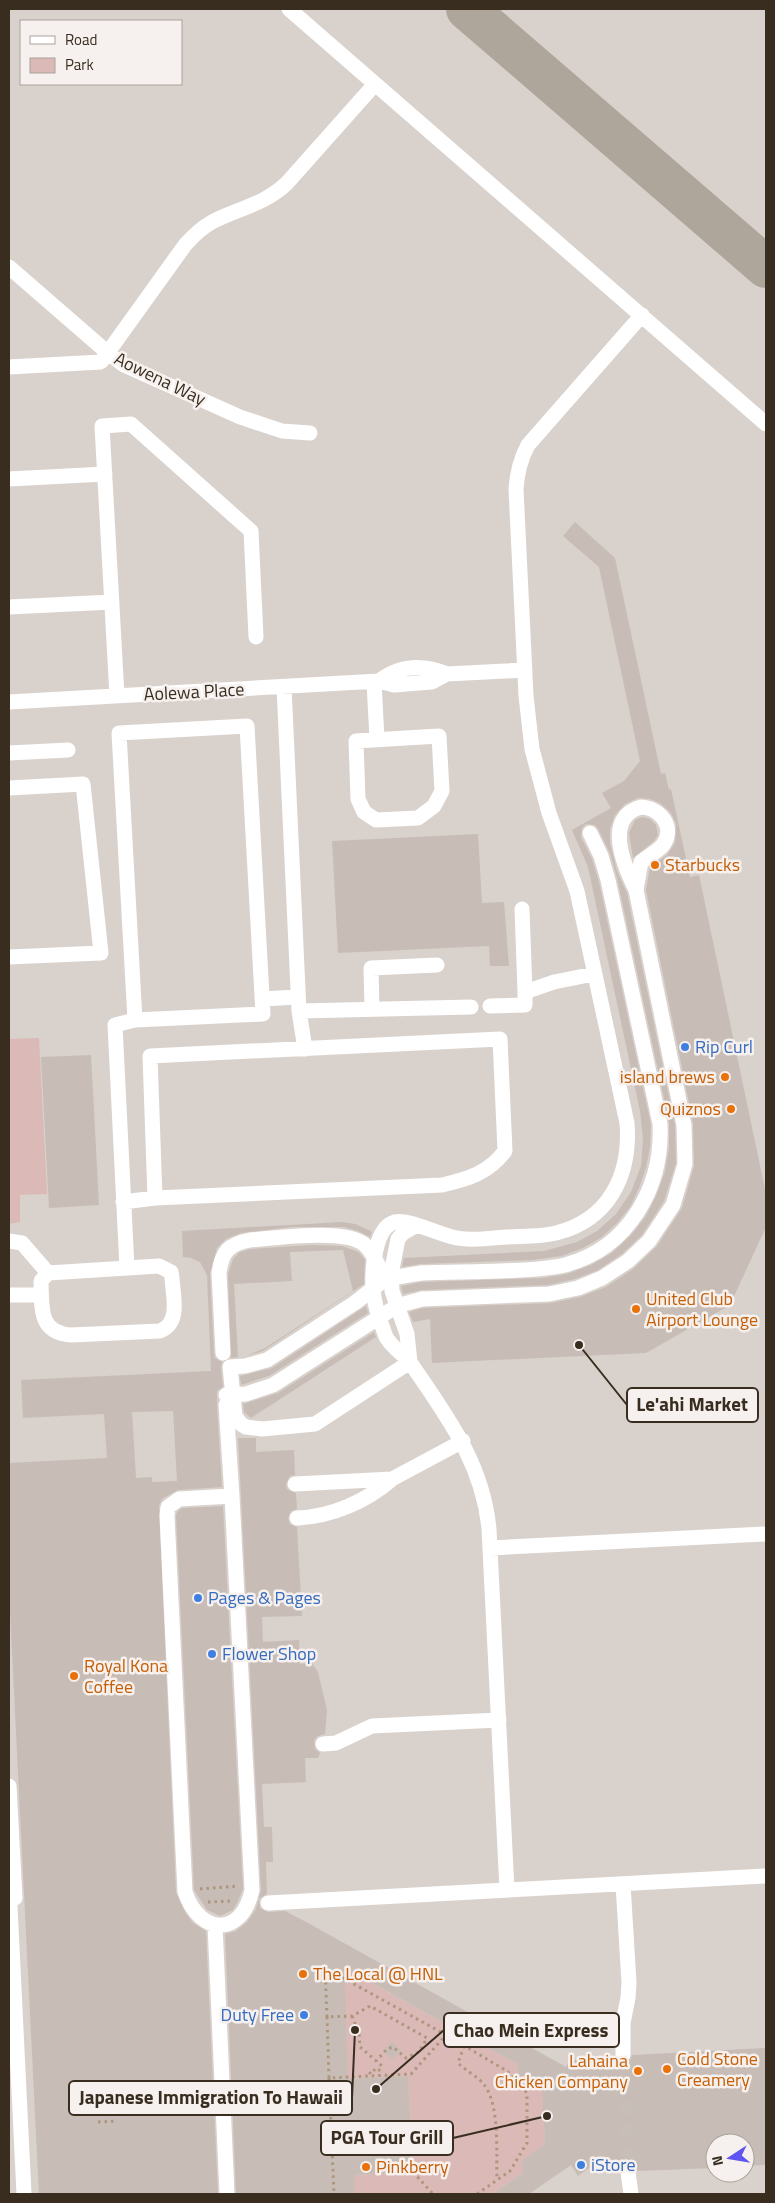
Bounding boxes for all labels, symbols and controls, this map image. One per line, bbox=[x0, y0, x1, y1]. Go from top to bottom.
legend bbox=[20, 20, 182, 85]
text: Road bbox=[65, 28, 97, 51]
text: Park bbox=[65, 53, 94, 76]
street label: Aowena Way bbox=[110, 345, 211, 412]
street label: Aolewa Place bbox=[143, 675, 245, 708]
place label: Starbucks bbox=[665, 851, 740, 878]
marker: Starbucks bbox=[649, 859, 661, 871]
place label: Rip Curl bbox=[695, 1033, 753, 1060]
marker: Rip Curl bbox=[679, 1041, 691, 1053]
place label: island brews bbox=[620, 1063, 715, 1090]
marker: island brews bbox=[719, 1071, 731, 1083]
place label: Quiznos bbox=[660, 1095, 721, 1122]
marker: Quiznos bbox=[725, 1103, 737, 1115]
place label: United Club Airport Lounge bbox=[646, 1285, 758, 1333]
marker: United Club Airport Lounge bbox=[630, 1303, 642, 1315]
callout: Le'ahi Market bbox=[627, 1388, 758, 1422]
text: Le'ahi Market bbox=[636, 1389, 748, 1418]
place label: Pages & Pages bbox=[208, 1584, 321, 1611]
marker: Pages & Pages bbox=[192, 1592, 204, 1604]
place label: Flower Shop bbox=[222, 1640, 316, 1667]
marker: Flower Shop bbox=[206, 1648, 218, 1660]
place label: Royal Kona Coffee bbox=[84, 1652, 168, 1700]
marker: Royal Kona Coffee bbox=[68, 1670, 80, 1682]
place label: The Local @ HNL bbox=[313, 1960, 443, 1987]
marker: The Local @ HNL bbox=[297, 1968, 309, 1980]
place label: Duty Free bbox=[221, 2001, 294, 2028]
marker: Duty Free bbox=[298, 2009, 310, 2021]
callout: Chao Mein Express bbox=[444, 2013, 619, 2047]
text: Chao Mein Express bbox=[454, 2015, 608, 2044]
place label: Cold Stone Creamery bbox=[677, 2045, 758, 2093]
place label: Lahaina Chicken Company bbox=[495, 2047, 628, 2095]
marker: Cold Stone Creamery bbox=[661, 2063, 673, 2075]
marker: Lahaina Chicken Company bbox=[632, 2065, 644, 2077]
callout: Japanese Immigration To Hawaii bbox=[69, 2081, 352, 2115]
text: Japanese Immigration To Hawaii bbox=[79, 2082, 343, 2111]
callout: PGA Tour Grill bbox=[321, 2121, 453, 2155]
text: PGA Tour Grill bbox=[331, 2122, 443, 2151]
north arrow bbox=[705, 2133, 755, 2183]
place label: iStore bbox=[591, 2151, 636, 2178]
place label: Pinkberry bbox=[376, 2153, 449, 2180]
text: N bbox=[706, 2154, 728, 2168]
marker: iStore bbox=[575, 2159, 587, 2171]
marker: Pinkberry bbox=[360, 2161, 372, 2173]

